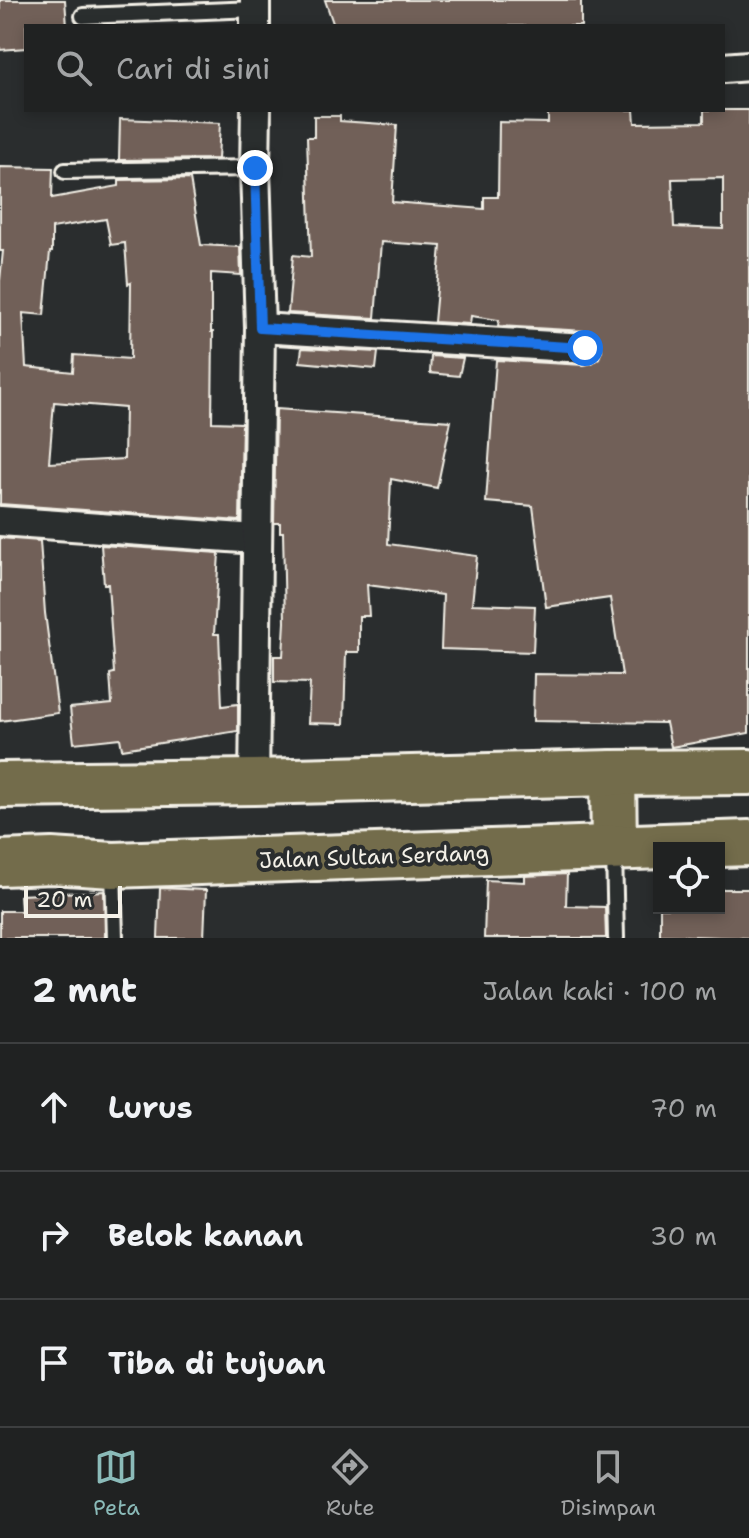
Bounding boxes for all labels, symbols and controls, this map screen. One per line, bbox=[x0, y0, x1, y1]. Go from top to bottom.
search box bbox=[24, 24, 725, 112]
icon: search bbox=[52, 46, 96, 90]
text: Cari di sini bbox=[116, 48, 271, 89]
route end bbox=[237, 150, 273, 186]
route start bbox=[567, 330, 603, 366]
street label: Jalan Sultan Serdang bbox=[258, 838, 490, 875]
map controls bbox=[653, 842, 725, 914]
button: locate bbox=[653, 842, 725, 914]
scale bar bbox=[24, 882, 122, 918]
text: 20 m bbox=[36, 885, 93, 914]
text: 2 mnt bbox=[32, 967, 137, 1013]
text: Jalan kaki · 100 m bbox=[482, 973, 717, 1008]
icon: ahead bbox=[32, 1085, 76, 1129]
text: Lurus bbox=[108, 1087, 193, 1128]
text: 70 m bbox=[650, 1090, 717, 1125]
icon: right bbox=[32, 1213, 76, 1257]
text: Belok kanan bbox=[108, 1215, 303, 1256]
text: 30 m bbox=[650, 1218, 717, 1253]
icon: arrive bbox=[32, 1341, 76, 1385]
text: Tiba di tujuan bbox=[108, 1343, 326, 1384]
tab: Peta bbox=[93, 1445, 140, 1522]
tab: Rute bbox=[326, 1445, 375, 1522]
tab: Disimpan bbox=[561, 1445, 656, 1522]

